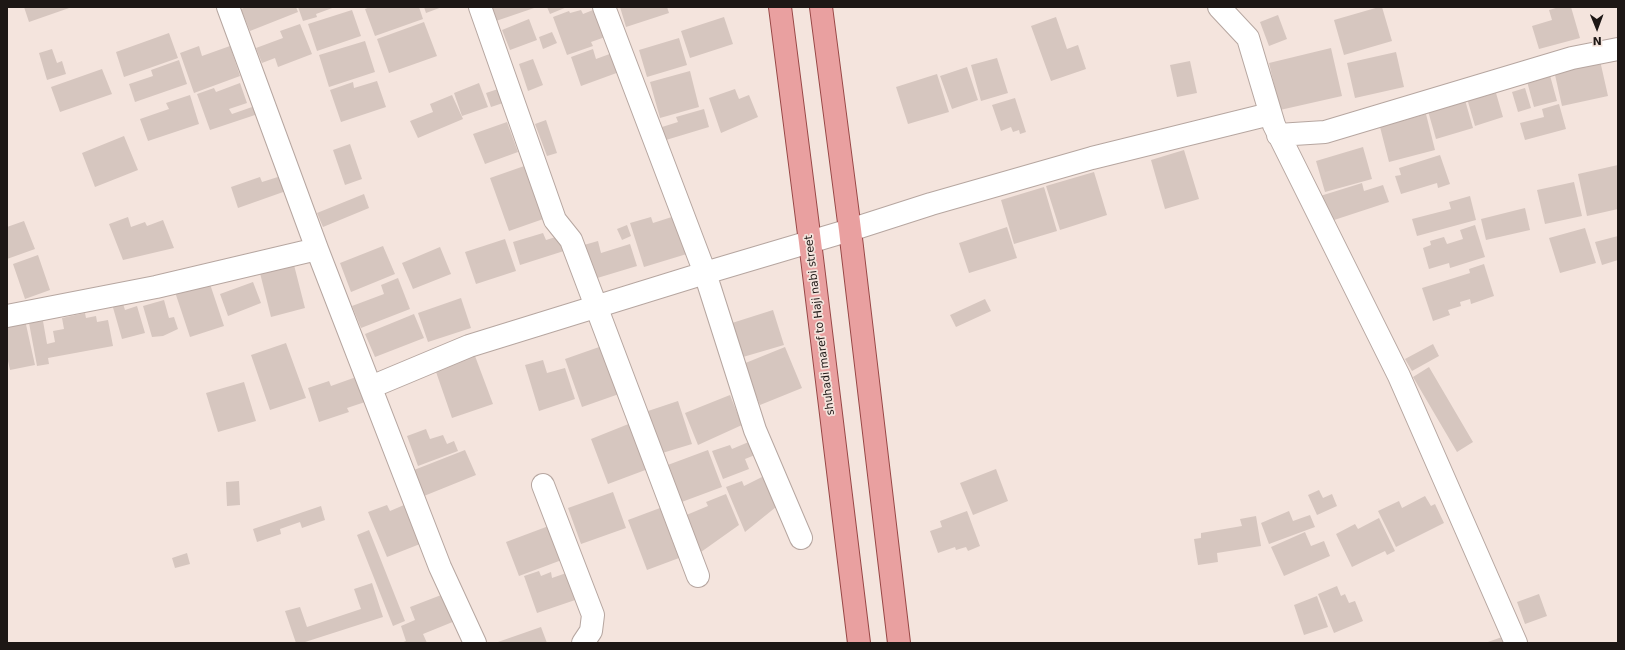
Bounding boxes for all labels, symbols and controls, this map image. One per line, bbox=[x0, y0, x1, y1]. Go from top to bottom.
north arrow bbox=[1577, 8, 1617, 48]
text: N bbox=[1592, 34, 1602, 47]
street label: shuhadi maref to Haji nabi street bbox=[802, 234, 838, 416]

